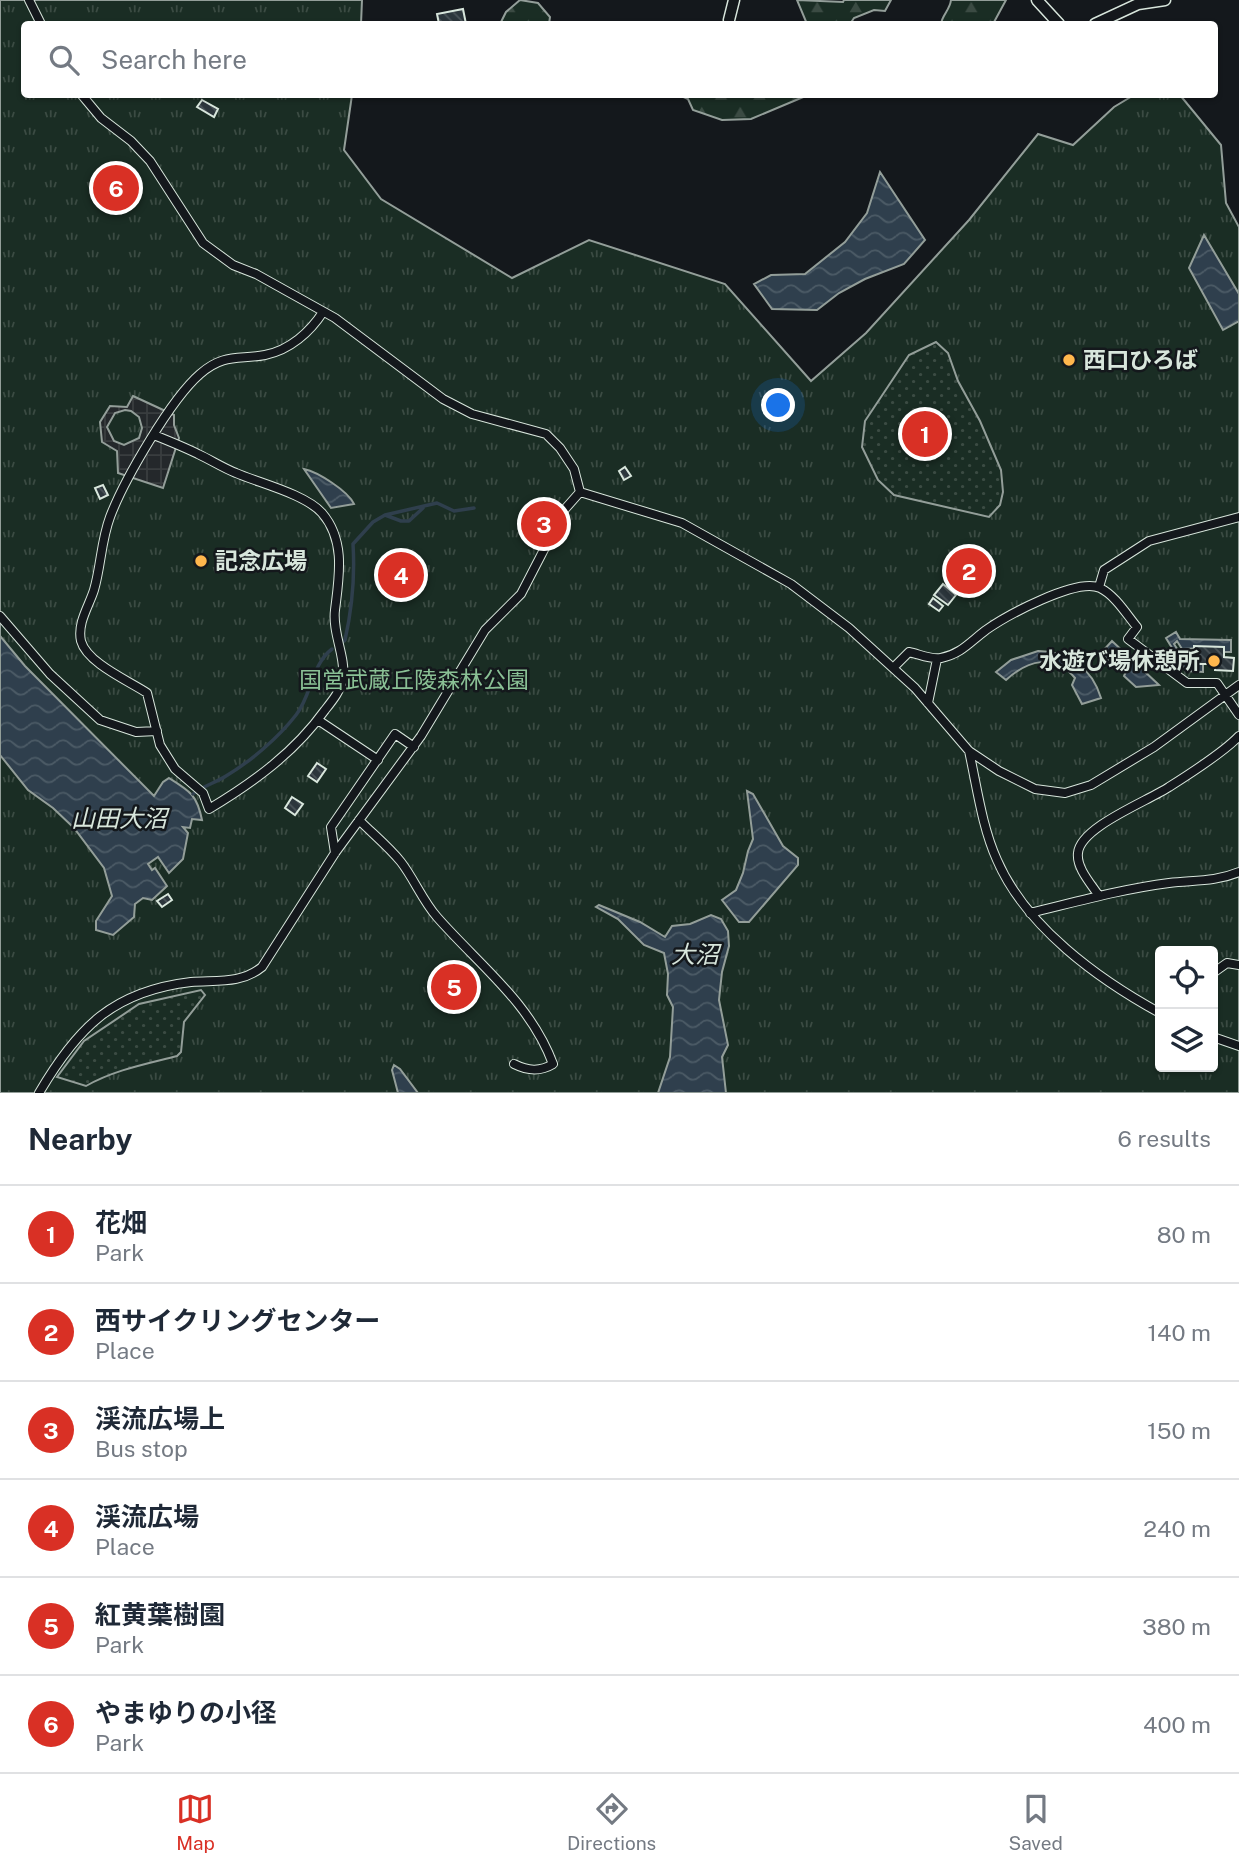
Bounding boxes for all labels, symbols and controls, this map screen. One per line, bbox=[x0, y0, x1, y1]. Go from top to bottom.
search box bbox=[21, 21, 1218, 98]
icon: search bbox=[45, 41, 83, 79]
text: Search here bbox=[101, 44, 247, 75]
pin: 6 bbox=[93, 162, 139, 214]
place label: 西口ひろば bbox=[1083, 346, 1198, 373]
marker: 西口ひろば bbox=[1061, 352, 1077, 368]
your location bbox=[761, 388, 795, 422]
pin: 1 bbox=[902, 408, 948, 460]
pin: 3 bbox=[521, 498, 567, 550]
pin: 2 bbox=[946, 545, 992, 597]
place label: 記念広場 bbox=[215, 547, 307, 574]
pin: 4 bbox=[378, 549, 424, 601]
marker: 記念広場 bbox=[193, 553, 209, 569]
place label: 水遊び場休憩所 bbox=[1039, 647, 1200, 674]
marker: 水遊び場休憩所 bbox=[1206, 653, 1222, 669]
park label: 国営武蔵丘陵森林公園 bbox=[299, 666, 529, 693]
water label: 山田大沼 bbox=[71, 804, 170, 832]
water label: 大沼 bbox=[671, 940, 722, 968]
map controls bbox=[1155, 946, 1218, 1072]
button: locate bbox=[1155, 946, 1218, 1009]
pin: 5 bbox=[431, 961, 477, 1013]
button: layers bbox=[1155, 1009, 1218, 1072]
text: Nearby bbox=[28, 1121, 132, 1157]
text: 6 results bbox=[1118, 1125, 1211, 1152]
text: 花畑 bbox=[95, 1207, 147, 1238]
text: 1 bbox=[46, 1221, 56, 1248]
text: 80 m bbox=[1157, 1221, 1211, 1248]
text: Park bbox=[95, 1239, 144, 1266]
text: 西サイクリングセンター bbox=[95, 1305, 380, 1336]
text: 2 bbox=[44, 1319, 58, 1346]
text: 140 m bbox=[1148, 1319, 1211, 1346]
text: Place bbox=[95, 1337, 155, 1364]
text: 渓流広場上 bbox=[95, 1403, 225, 1434]
text: 3 bbox=[43, 1417, 59, 1444]
text: 150 m bbox=[1147, 1417, 1211, 1444]
text: Bus stop bbox=[95, 1435, 188, 1462]
text: 渓流広場 bbox=[95, 1501, 199, 1532]
text: 4 bbox=[43, 1515, 59, 1542]
text: 240 m bbox=[1143, 1515, 1211, 1542]
text: Place bbox=[95, 1533, 155, 1560]
text: 紅黄葉樹園 bbox=[95, 1599, 225, 1630]
text: 5 bbox=[43, 1613, 59, 1640]
text: 380 m bbox=[1142, 1613, 1211, 1640]
text: Park bbox=[95, 1631, 144, 1658]
text: やまゆりの小径 bbox=[95, 1697, 277, 1728]
text: 6 bbox=[43, 1711, 59, 1738]
text: 400 m bbox=[1143, 1711, 1211, 1738]
text: Park bbox=[95, 1729, 144, 1756]
tab: Map bbox=[176, 1790, 215, 1854]
tab: Directions bbox=[567, 1790, 656, 1854]
tab: Saved bbox=[1009, 1790, 1063, 1854]

